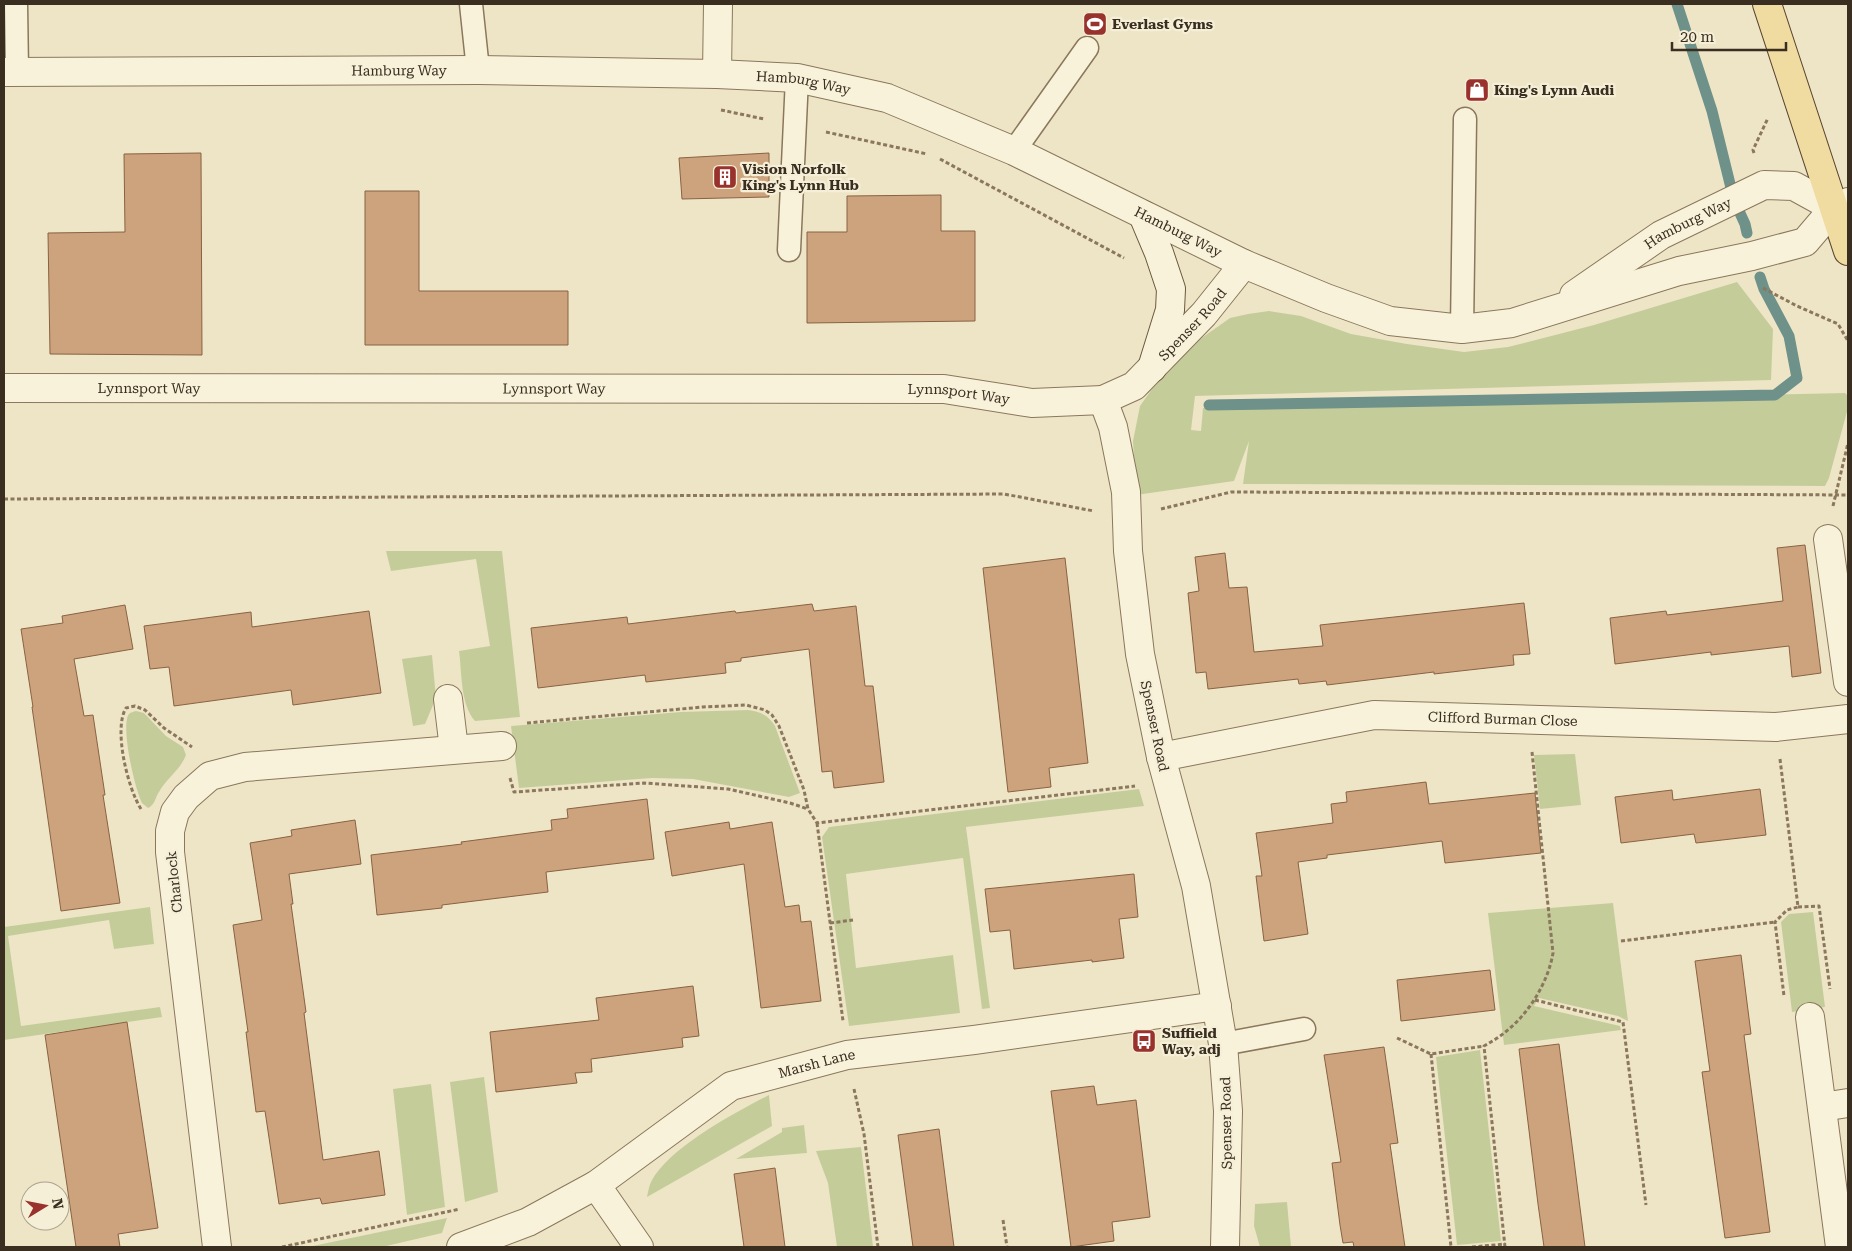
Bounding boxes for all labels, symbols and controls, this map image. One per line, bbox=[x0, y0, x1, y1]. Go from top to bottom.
sports icon: Everlast Gyms bbox=[1082, 11, 1108, 37]
place label: Everlast Gyms bbox=[1112, 16, 1213, 32]
scale bar bbox=[1672, 20, 1786, 52]
text: 20 m bbox=[1680, 28, 1715, 46]
street label: Hamburg Way bbox=[351, 62, 448, 79]
street label: Hamburg Way bbox=[756, 68, 853, 98]
shop icon: King's Lynn Audi bbox=[1464, 77, 1490, 103]
place label: King's Lynn Audi bbox=[1494, 82, 1614, 98]
place label: Vision Norfolk King's Lynn Hub bbox=[742, 161, 859, 193]
building icon: Vision Norfolk King's Lynn Hub bbox=[712, 164, 738, 190]
street label: Hamburg Way bbox=[1641, 194, 1735, 252]
street label: Hamburg Way bbox=[1132, 203, 1225, 260]
street label: Spenser Road bbox=[1155, 285, 1229, 364]
street label: Lynnsport Way bbox=[97, 380, 201, 396]
street label: Lynnsport Way bbox=[502, 381, 606, 397]
street label: Lynnsport Way bbox=[907, 381, 1012, 407]
street label: Spenser Road bbox=[1138, 679, 1172, 773]
street label: Clifford Burman Close bbox=[1428, 709, 1578, 729]
street label: Charlock bbox=[163, 850, 185, 914]
place label: Suffield Way, adj bbox=[1162, 1025, 1221, 1057]
bus stop icon: Suffield Way, adj bbox=[1131, 1028, 1157, 1054]
street label: Marsh Lane bbox=[776, 1046, 856, 1081]
street label: Spenser Road bbox=[1217, 1077, 1235, 1169]
north arrow bbox=[20, 1181, 70, 1231]
text: N bbox=[49, 1197, 67, 1211]

